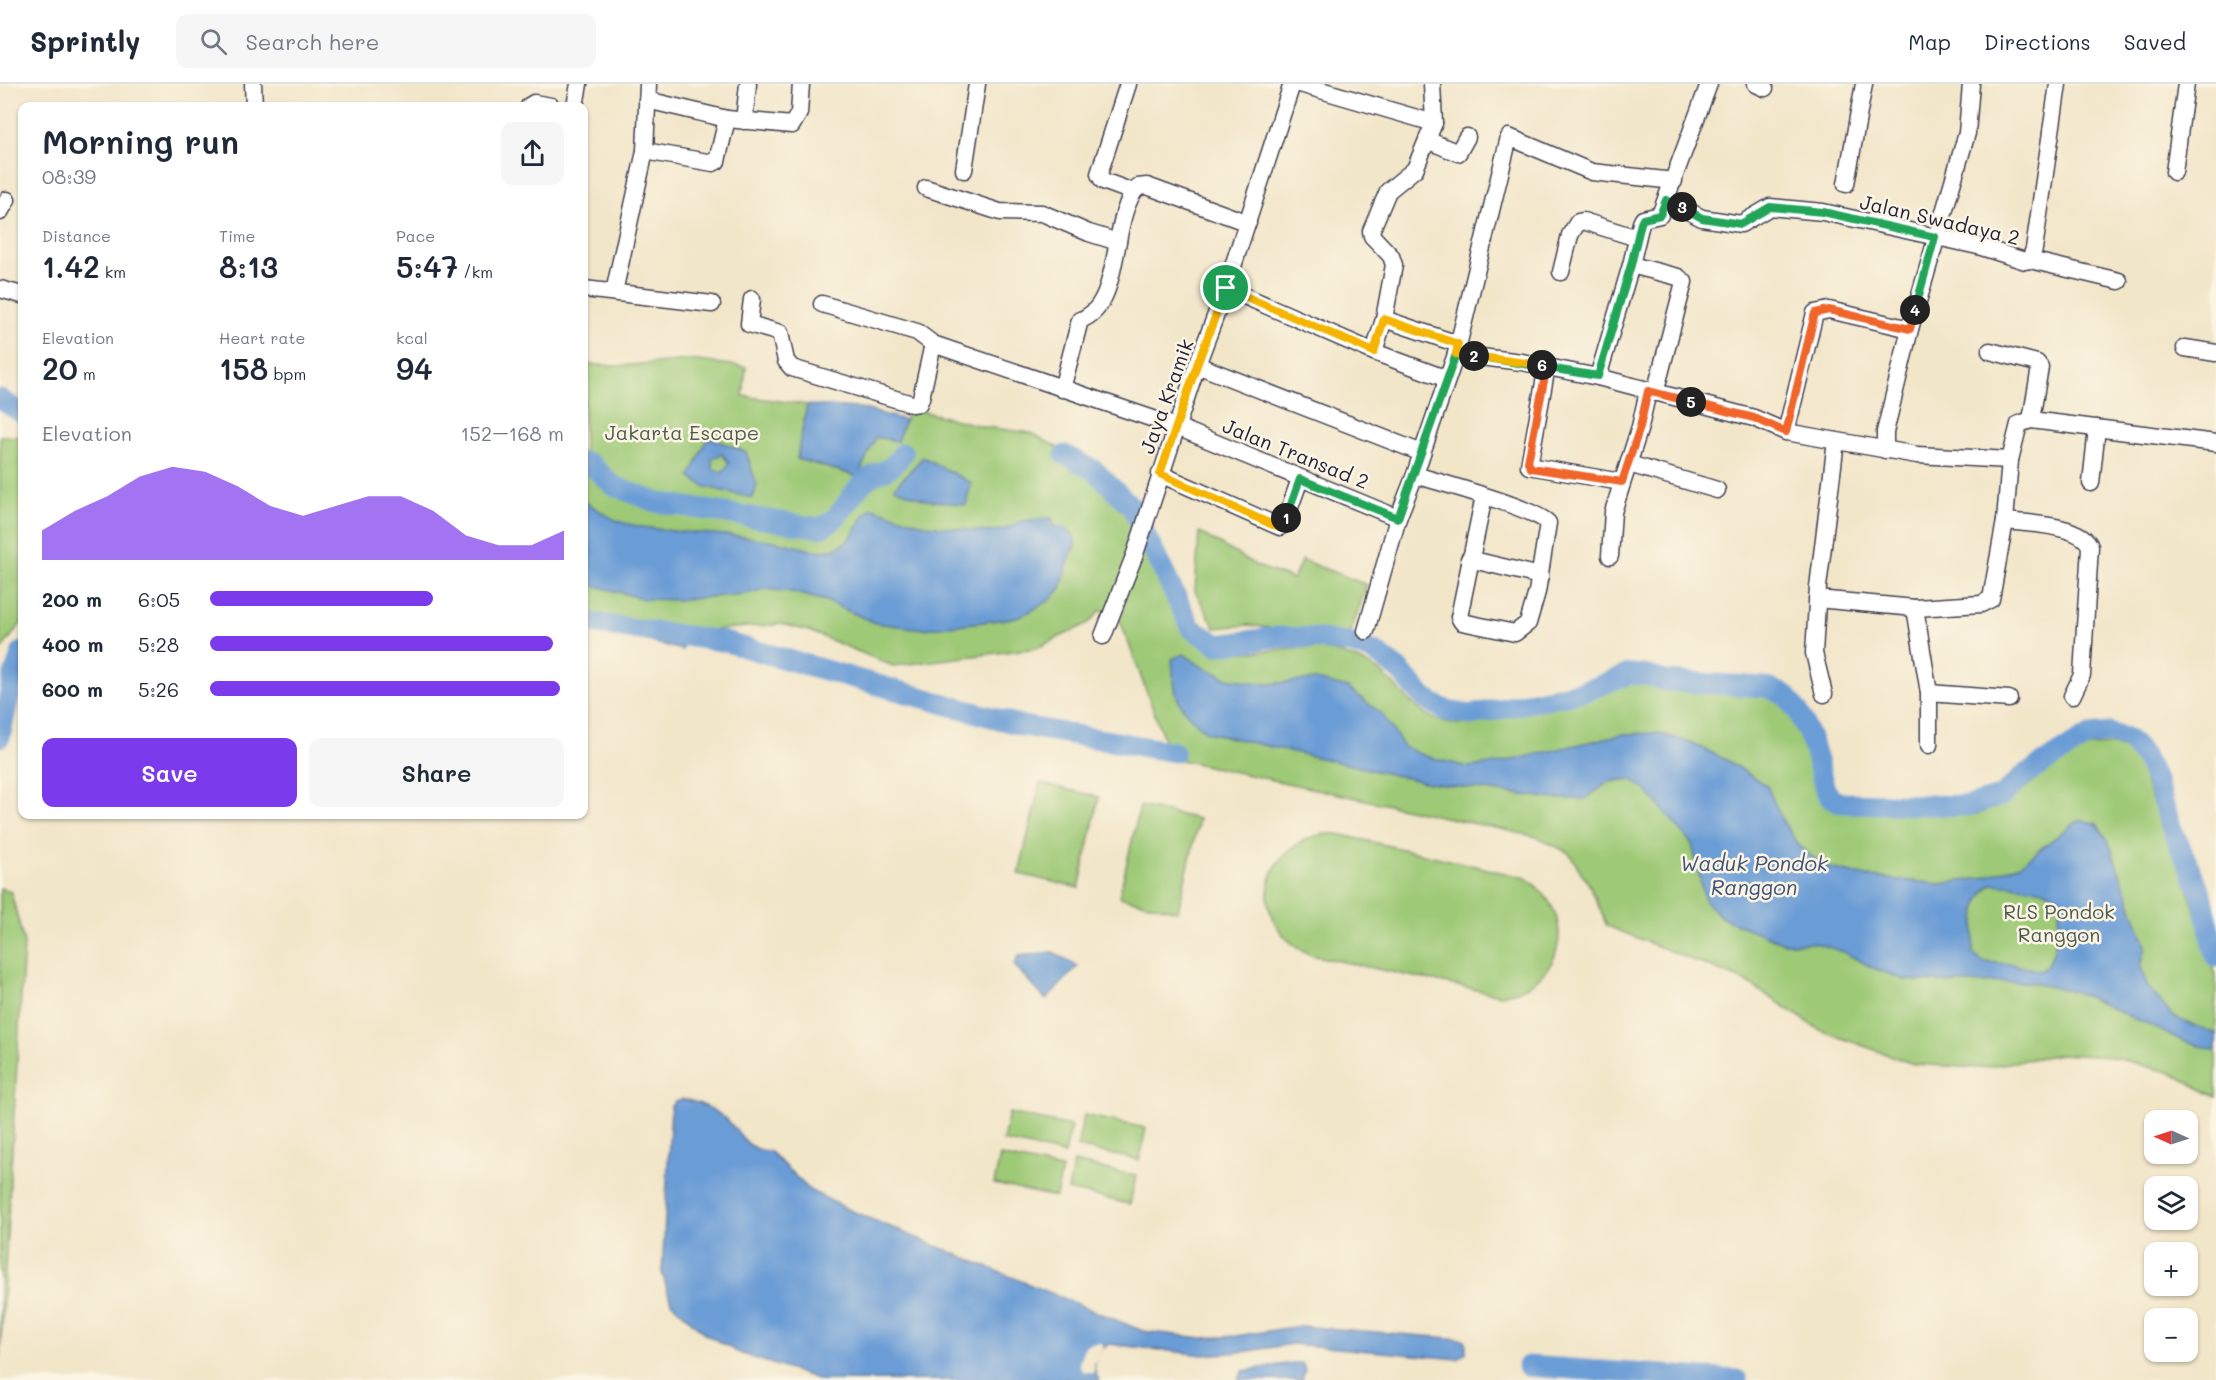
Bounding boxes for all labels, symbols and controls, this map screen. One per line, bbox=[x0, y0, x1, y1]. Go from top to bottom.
search box bbox=[176, 14, 596, 68]
text: Sprintly bbox=[30, 23, 140, 59]
icon: search bbox=[197, 25, 230, 58]
text: Search here bbox=[245, 27, 379, 56]
text: Map bbox=[1908, 28, 1951, 55]
text: Directions bbox=[1984, 28, 2091, 55]
text: Saved bbox=[2124, 28, 2186, 55]
text: Morning run bbox=[42, 119, 239, 162]
button: share bbox=[501, 122, 564, 185]
text: 08:39 bbox=[42, 163, 96, 189]
street label: Jalan Swadaya 2 bbox=[1858, 188, 2022, 250]
pin: 3 bbox=[1667, 192, 1697, 222]
text: 3 bbox=[1677, 196, 1687, 217]
text: Distance bbox=[42, 225, 111, 246]
text: Time bbox=[219, 225, 255, 246]
text: Pace bbox=[396, 225, 435, 246]
text: 1.42 bbox=[42, 246, 100, 286]
text: 8:13 bbox=[219, 246, 278, 286]
text: 5:47 bbox=[396, 246, 458, 286]
text: km bbox=[100, 261, 126, 282]
text: /km bbox=[458, 261, 493, 282]
pin bbox=[1200, 262, 1251, 313]
icon: arrive bbox=[1209, 271, 1242, 304]
pin: 4 bbox=[1900, 295, 1930, 325]
text: 4 bbox=[1910, 299, 1920, 320]
text: Elevation bbox=[42, 327, 114, 348]
text: Heart rate bbox=[219, 327, 305, 348]
text: kcal bbox=[396, 327, 428, 348]
street label: Jaya Kramik bbox=[1133, 335, 1199, 457]
pin: 2 bbox=[1459, 341, 1489, 371]
text: 2 bbox=[1470, 345, 1478, 366]
text: 20 bbox=[42, 348, 78, 388]
text: 158 bbox=[219, 348, 268, 388]
text: 94 bbox=[396, 348, 432, 388]
pin: 6 bbox=[1527, 350, 1557, 380]
text: 6 bbox=[1537, 354, 1547, 375]
text: m bbox=[78, 363, 96, 384]
text: bpm bbox=[268, 363, 306, 384]
pin: 5 bbox=[1676, 387, 1706, 417]
text: 5 bbox=[1686, 391, 1696, 412]
street label: Jalan Transad 2 bbox=[1219, 412, 1373, 494]
park label: Jakarta Escape bbox=[605, 419, 759, 445]
text: Elevation bbox=[42, 420, 132, 446]
text: 152–168 m bbox=[460, 420, 564, 446]
pin: 1 bbox=[1271, 503, 1301, 533]
text: 1 bbox=[1282, 507, 1290, 528]
text: 200 m bbox=[42, 586, 102, 612]
text: 6:05 bbox=[138, 586, 180, 612]
text: 400 m bbox=[42, 631, 103, 657]
text: 5:28 bbox=[138, 631, 179, 657]
text: 600 m bbox=[42, 676, 103, 702]
text: 5:26 bbox=[138, 676, 179, 702]
button: Save bbox=[42, 738, 297, 807]
button: Share bbox=[309, 738, 564, 807]
water label: Waduk Pondok Ranggon bbox=[1680, 849, 1829, 900]
park label: RLS Pondok Ranggon bbox=[2003, 898, 2115, 947]
north arrow bbox=[2144, 1110, 2198, 1164]
map controls bbox=[2144, 1110, 2198, 1362]
button: layers bbox=[2144, 1176, 2198, 1230]
button: + bbox=[2144, 1242, 2198, 1296]
button: − bbox=[2144, 1308, 2198, 1362]

